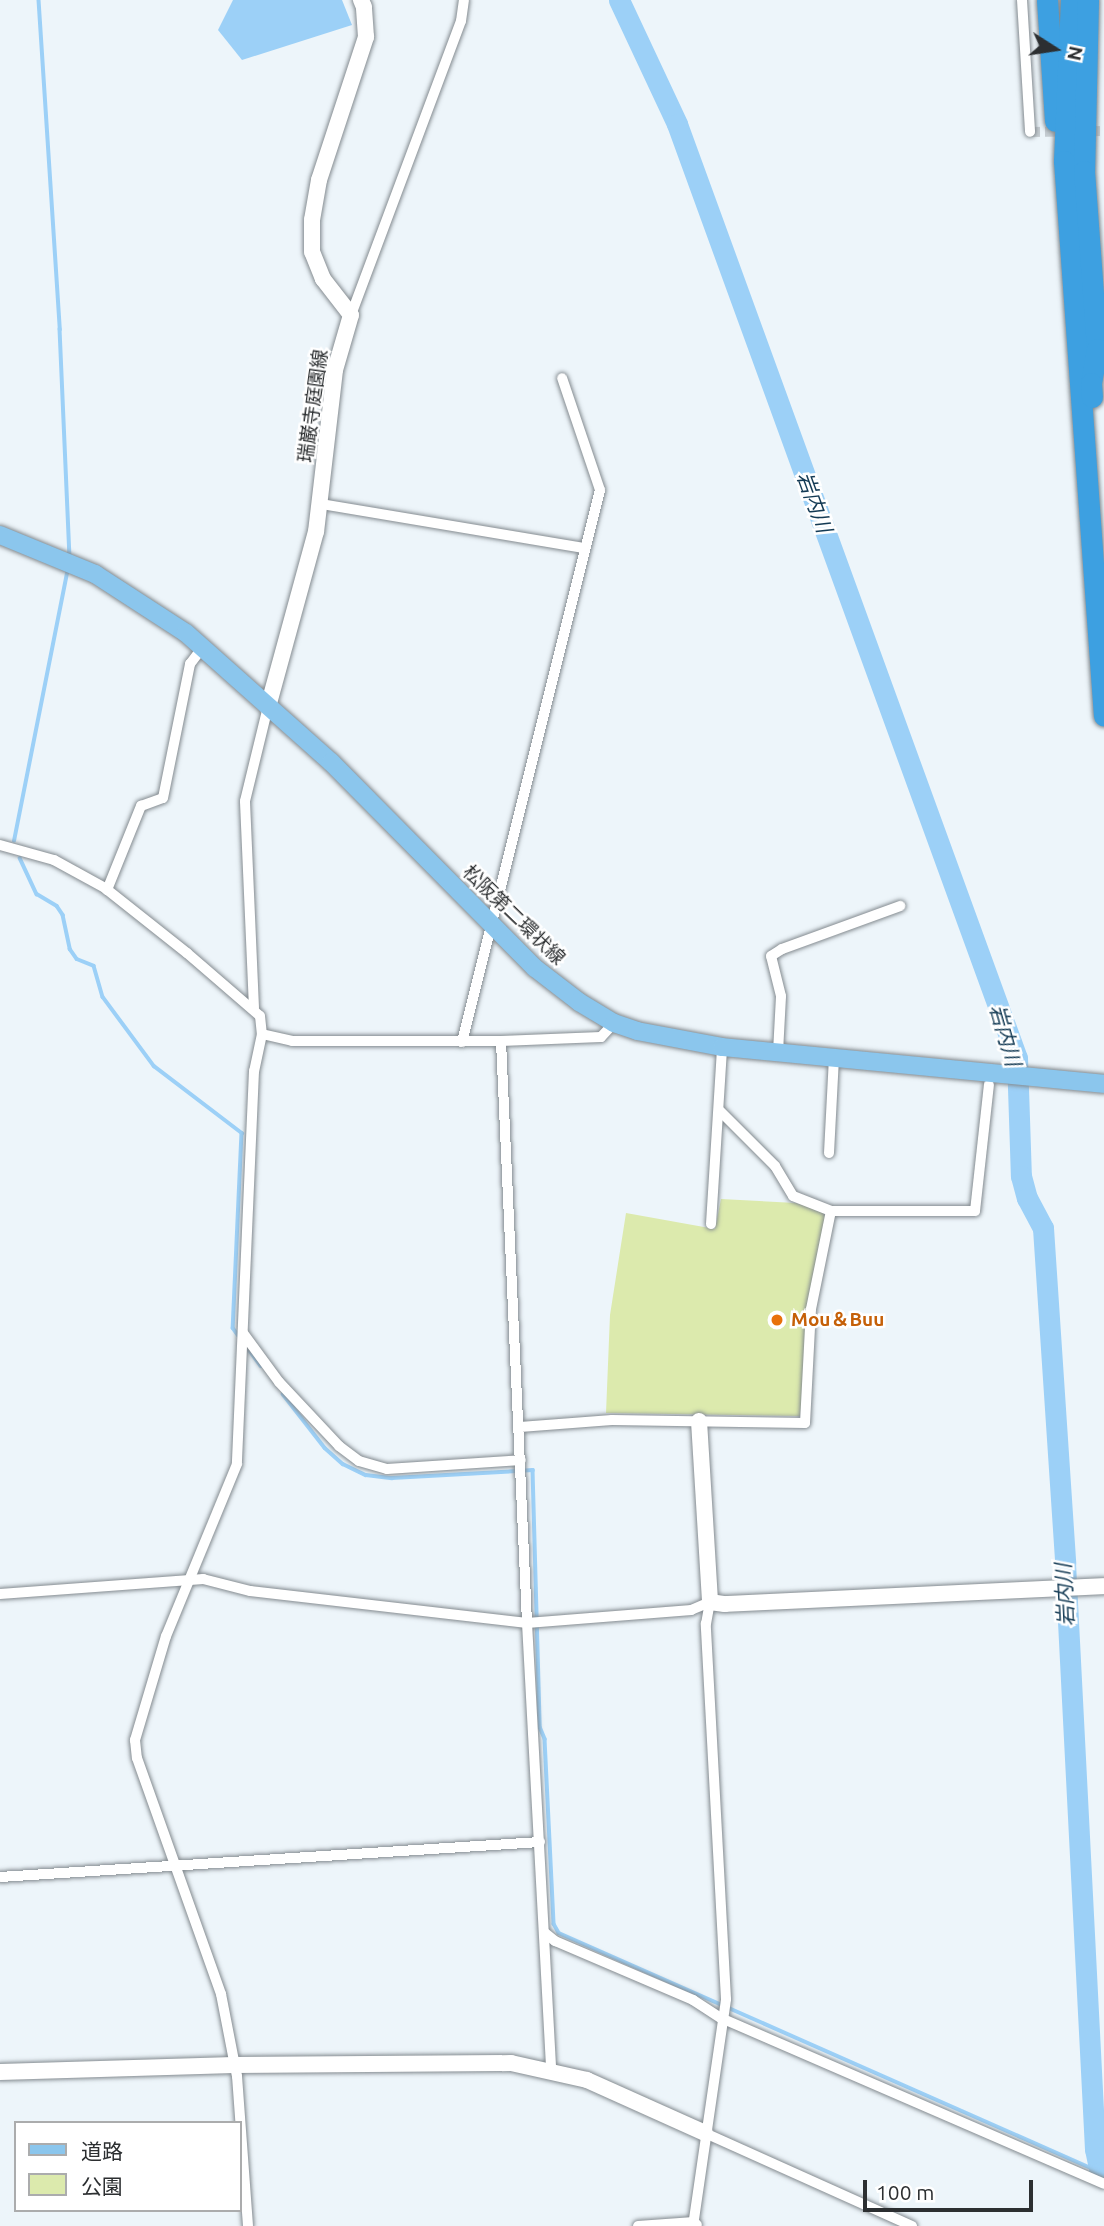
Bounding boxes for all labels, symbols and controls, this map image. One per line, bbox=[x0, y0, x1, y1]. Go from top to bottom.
north arrow bbox=[1020, 14, 1090, 84]
text: N bbox=[1063, 44, 1088, 63]
street label: 瑞巌寺庭園線 bbox=[294, 348, 332, 464]
water label: 岩内川 bbox=[792, 468, 838, 536]
street label: 松阪第二環状線 bbox=[458, 861, 570, 969]
water label: 岩内川 bbox=[985, 1001, 1027, 1069]
place label: Mou＆Buu bbox=[791, 1309, 884, 1331]
marker: Mou＆Buu bbox=[769, 1312, 785, 1328]
water label: 岩内川 bbox=[1050, 1563, 1078, 1627]
legend bbox=[14, 2121, 242, 2212]
text: 道路 bbox=[81, 2139, 123, 2163]
scale bar bbox=[866, 2166, 1036, 2210]
text: 公園 bbox=[81, 2174, 123, 2198]
text: 100 m bbox=[876, 2180, 934, 2204]

